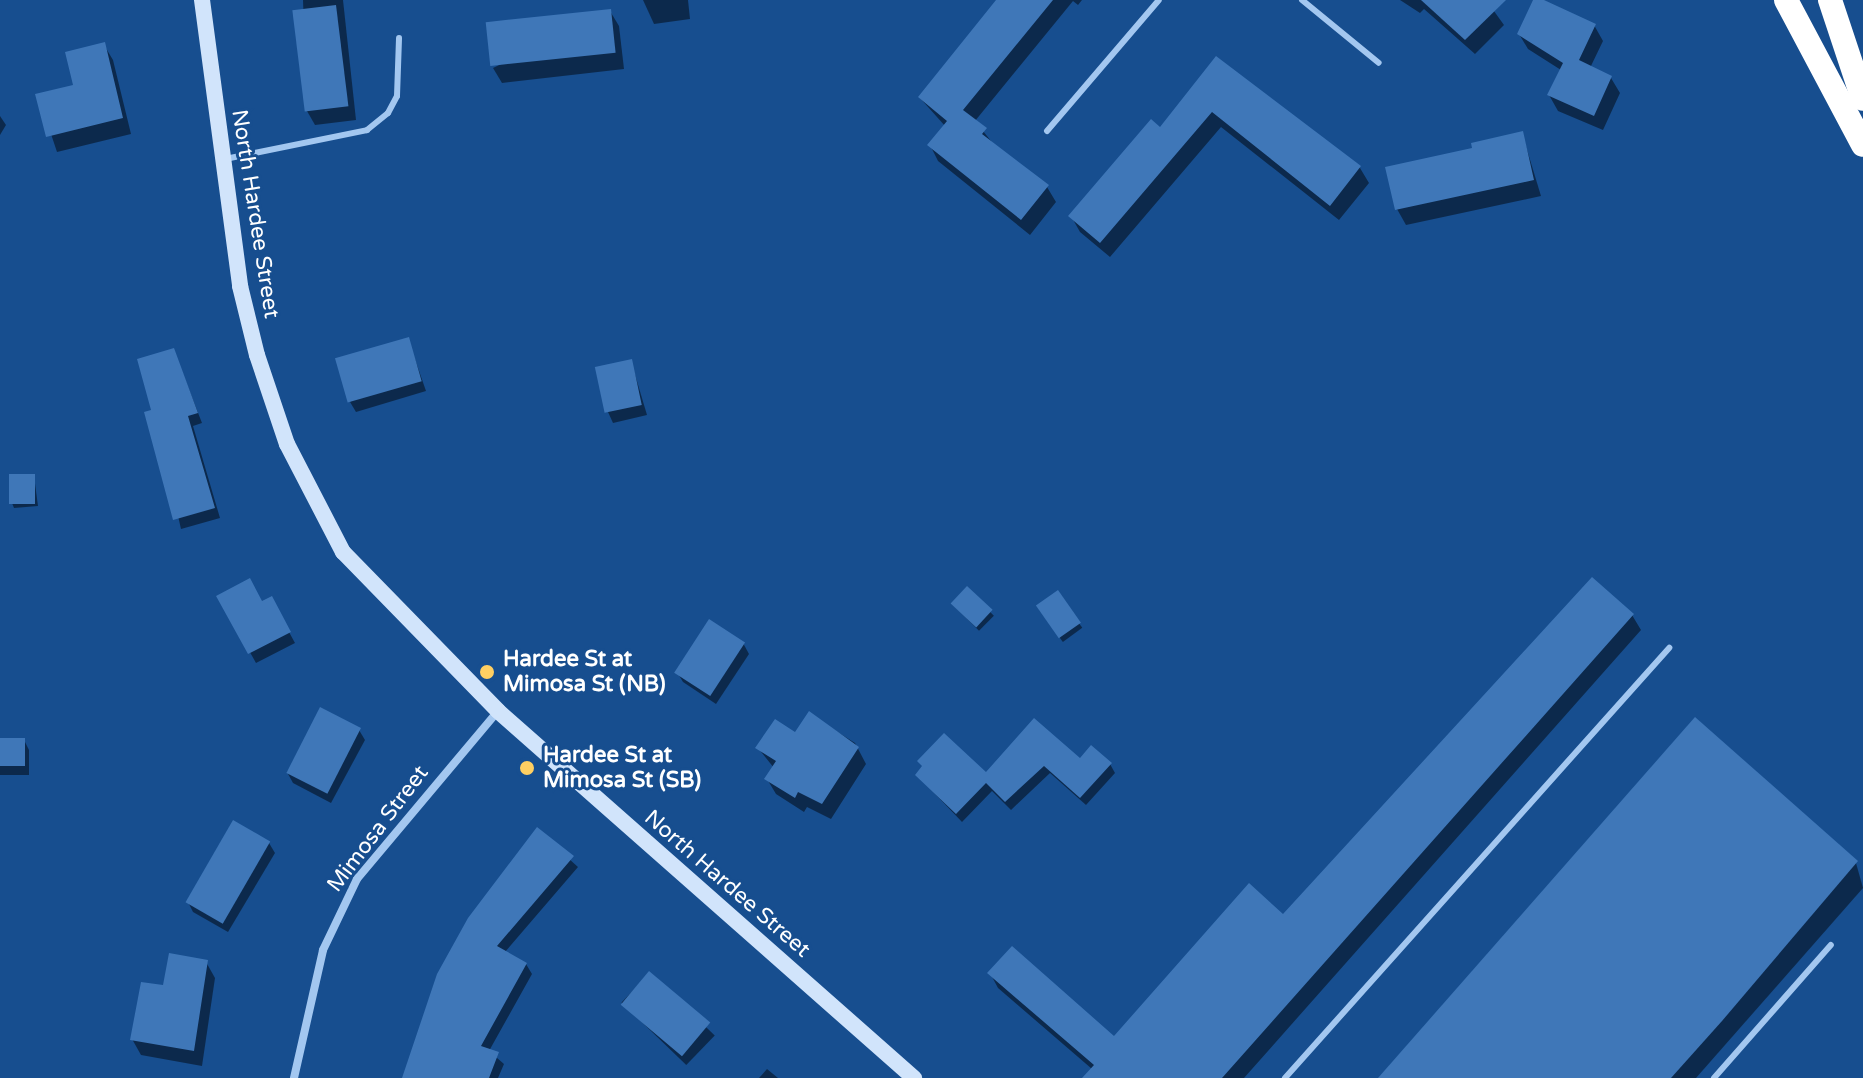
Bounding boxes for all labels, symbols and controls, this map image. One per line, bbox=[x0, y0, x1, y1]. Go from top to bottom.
street label: North Hardee Street bbox=[225, 108, 285, 320]
place label: Hardee St at Mimosa St (NB) bbox=[503, 646, 666, 698]
marker: Hardee St at Mimosa St (NB) bbox=[478, 663, 496, 681]
place label: Hardee St at Mimosa St (SB) bbox=[543, 742, 701, 794]
marker: Hardee St at Mimosa St (SB) bbox=[518, 759, 536, 777]
street label: Mimosa Street bbox=[322, 761, 434, 897]
street label: North Hardee Street bbox=[639, 805, 815, 963]

